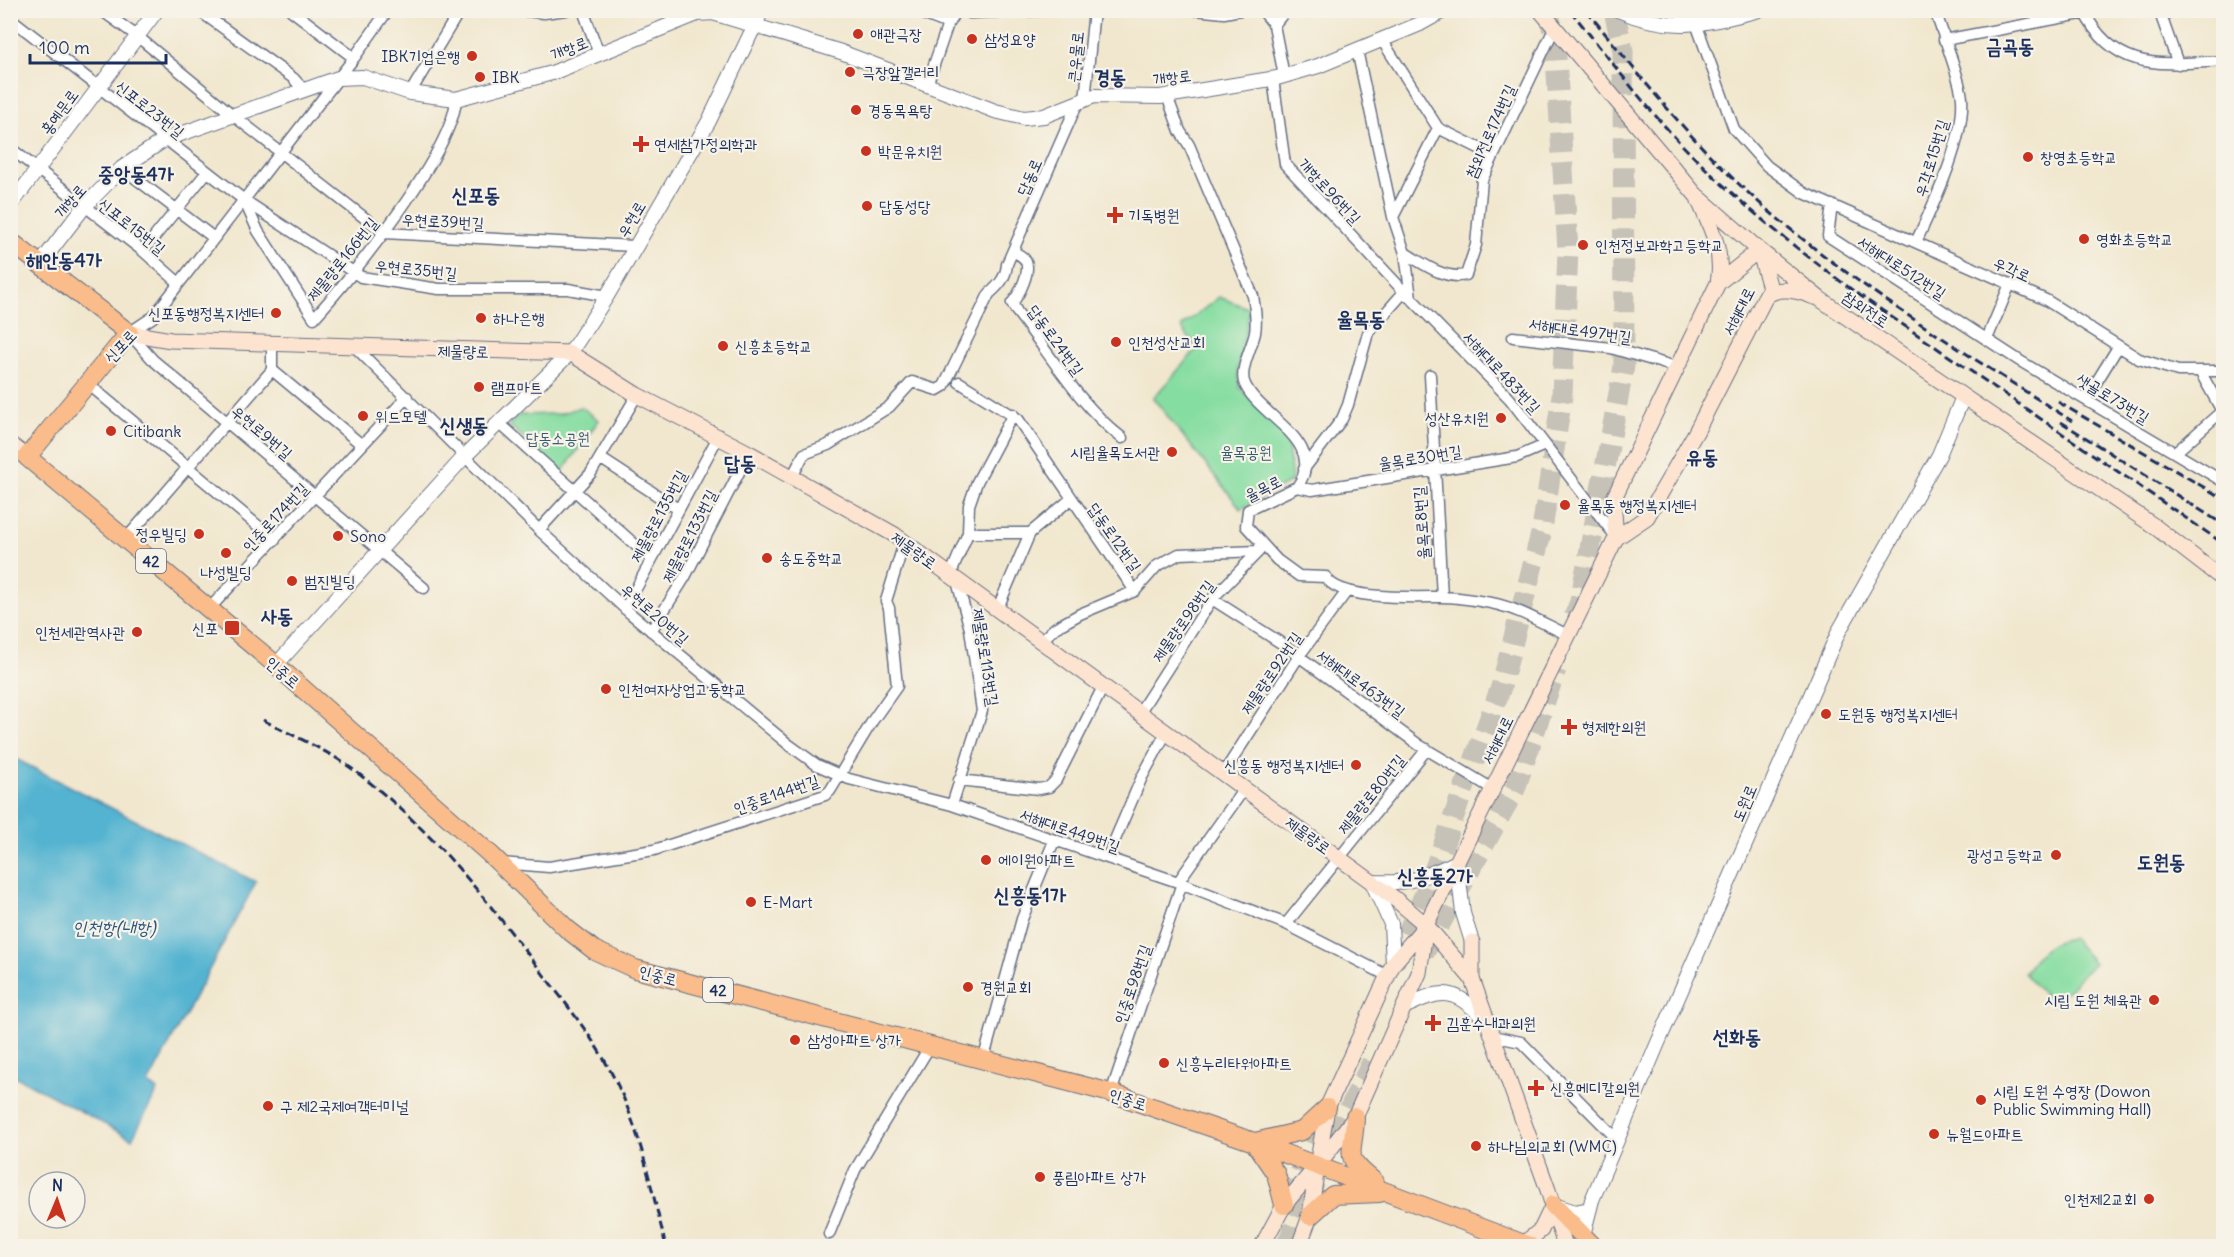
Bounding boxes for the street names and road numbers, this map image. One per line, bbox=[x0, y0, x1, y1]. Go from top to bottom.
street label: 큰우물로 bbox=[1062, 30, 1088, 84]
street label: 개항로 bbox=[547, 31, 591, 65]
street label: 개항로 bbox=[1152, 65, 1192, 89]
street label: 신포로23번길 bbox=[111, 76, 189, 142]
street label: 참외전로174번길 bbox=[1460, 81, 1520, 181]
street label: 홍예문로 bbox=[36, 85, 82, 139]
street label: 우각로15번길 bbox=[1910, 117, 1952, 199]
street label: 개항로96번길 bbox=[1294, 154, 1366, 228]
street label: 답동로 bbox=[1012, 155, 1046, 199]
street label: 개항로 bbox=[50, 180, 90, 222]
street label: 신포로15번길 bbox=[94, 194, 170, 259]
street label: 우현로 bbox=[612, 197, 650, 241]
street label: 우현로39번길 bbox=[401, 209, 485, 233]
street label: 제물량로166번길 bbox=[302, 213, 382, 305]
street label: 서해대로512번길 bbox=[1854, 231, 1950, 303]
street label: 우각로 bbox=[1990, 252, 2034, 286]
street label: 우현로35번길 bbox=[374, 255, 458, 283]
street label: 서해대로 bbox=[1717, 284, 1759, 338]
street label: 참외전로 bbox=[1839, 286, 1893, 332]
street label: 답동로24번길 bbox=[1024, 301, 1088, 379]
street label: 서해대로497번길 bbox=[1527, 313, 1633, 347]
street label: 신포로 bbox=[100, 325, 140, 367]
street label: 서해대로483번길 bbox=[1459, 327, 1545, 417]
street label: 제물량로 bbox=[437, 341, 489, 361]
street label: 샛골로73번길 bbox=[2073, 368, 2153, 428]
street label: 우현로9번길 bbox=[227, 401, 297, 463]
street label: 율목로30번길 bbox=[1377, 441, 1463, 473]
street label: 제물량로135번길 bbox=[625, 466, 691, 566]
street label: 율목로 bbox=[1241, 470, 1285, 506]
street label: 인중로174번길 bbox=[238, 478, 312, 556]
street label: 율목로8번길 bbox=[1408, 485, 1434, 560]
street label: 제물량로133번길 bbox=[657, 486, 721, 586]
street label: 답동로12번길 bbox=[1084, 499, 1146, 575]
street label: 제물량로 bbox=[887, 527, 941, 573]
road number: 42 bbox=[136, 549, 166, 573]
street label: 제물량로98번길 bbox=[1147, 576, 1219, 666]
street label: 우현로20번길 bbox=[617, 579, 693, 649]
street label: 제물량로113번길 bbox=[968, 607, 1004, 708]
street label: 제물량로92번길 bbox=[1236, 628, 1306, 718]
street label: 서해대로463번길 bbox=[1313, 644, 1409, 722]
street label: 인중로 bbox=[262, 652, 304, 692]
street label: 서해대로 bbox=[1477, 712, 1517, 768]
street label: 제물량로80번길 bbox=[1333, 750, 1409, 838]
street label: 인중로144번길 bbox=[731, 770, 822, 818]
street label: 도원로 bbox=[1727, 781, 1761, 825]
street label: 서해대로449번길 bbox=[1017, 803, 1123, 857]
street label: 제물량로 bbox=[1281, 812, 1335, 858]
street label: 인중로98번길 bbox=[1109, 941, 1155, 1026]
street label: 인중로 bbox=[637, 960, 679, 990]
road number: 42 bbox=[703, 978, 733, 1002]
street label: 인중로 bbox=[1107, 1084, 1149, 1114]

